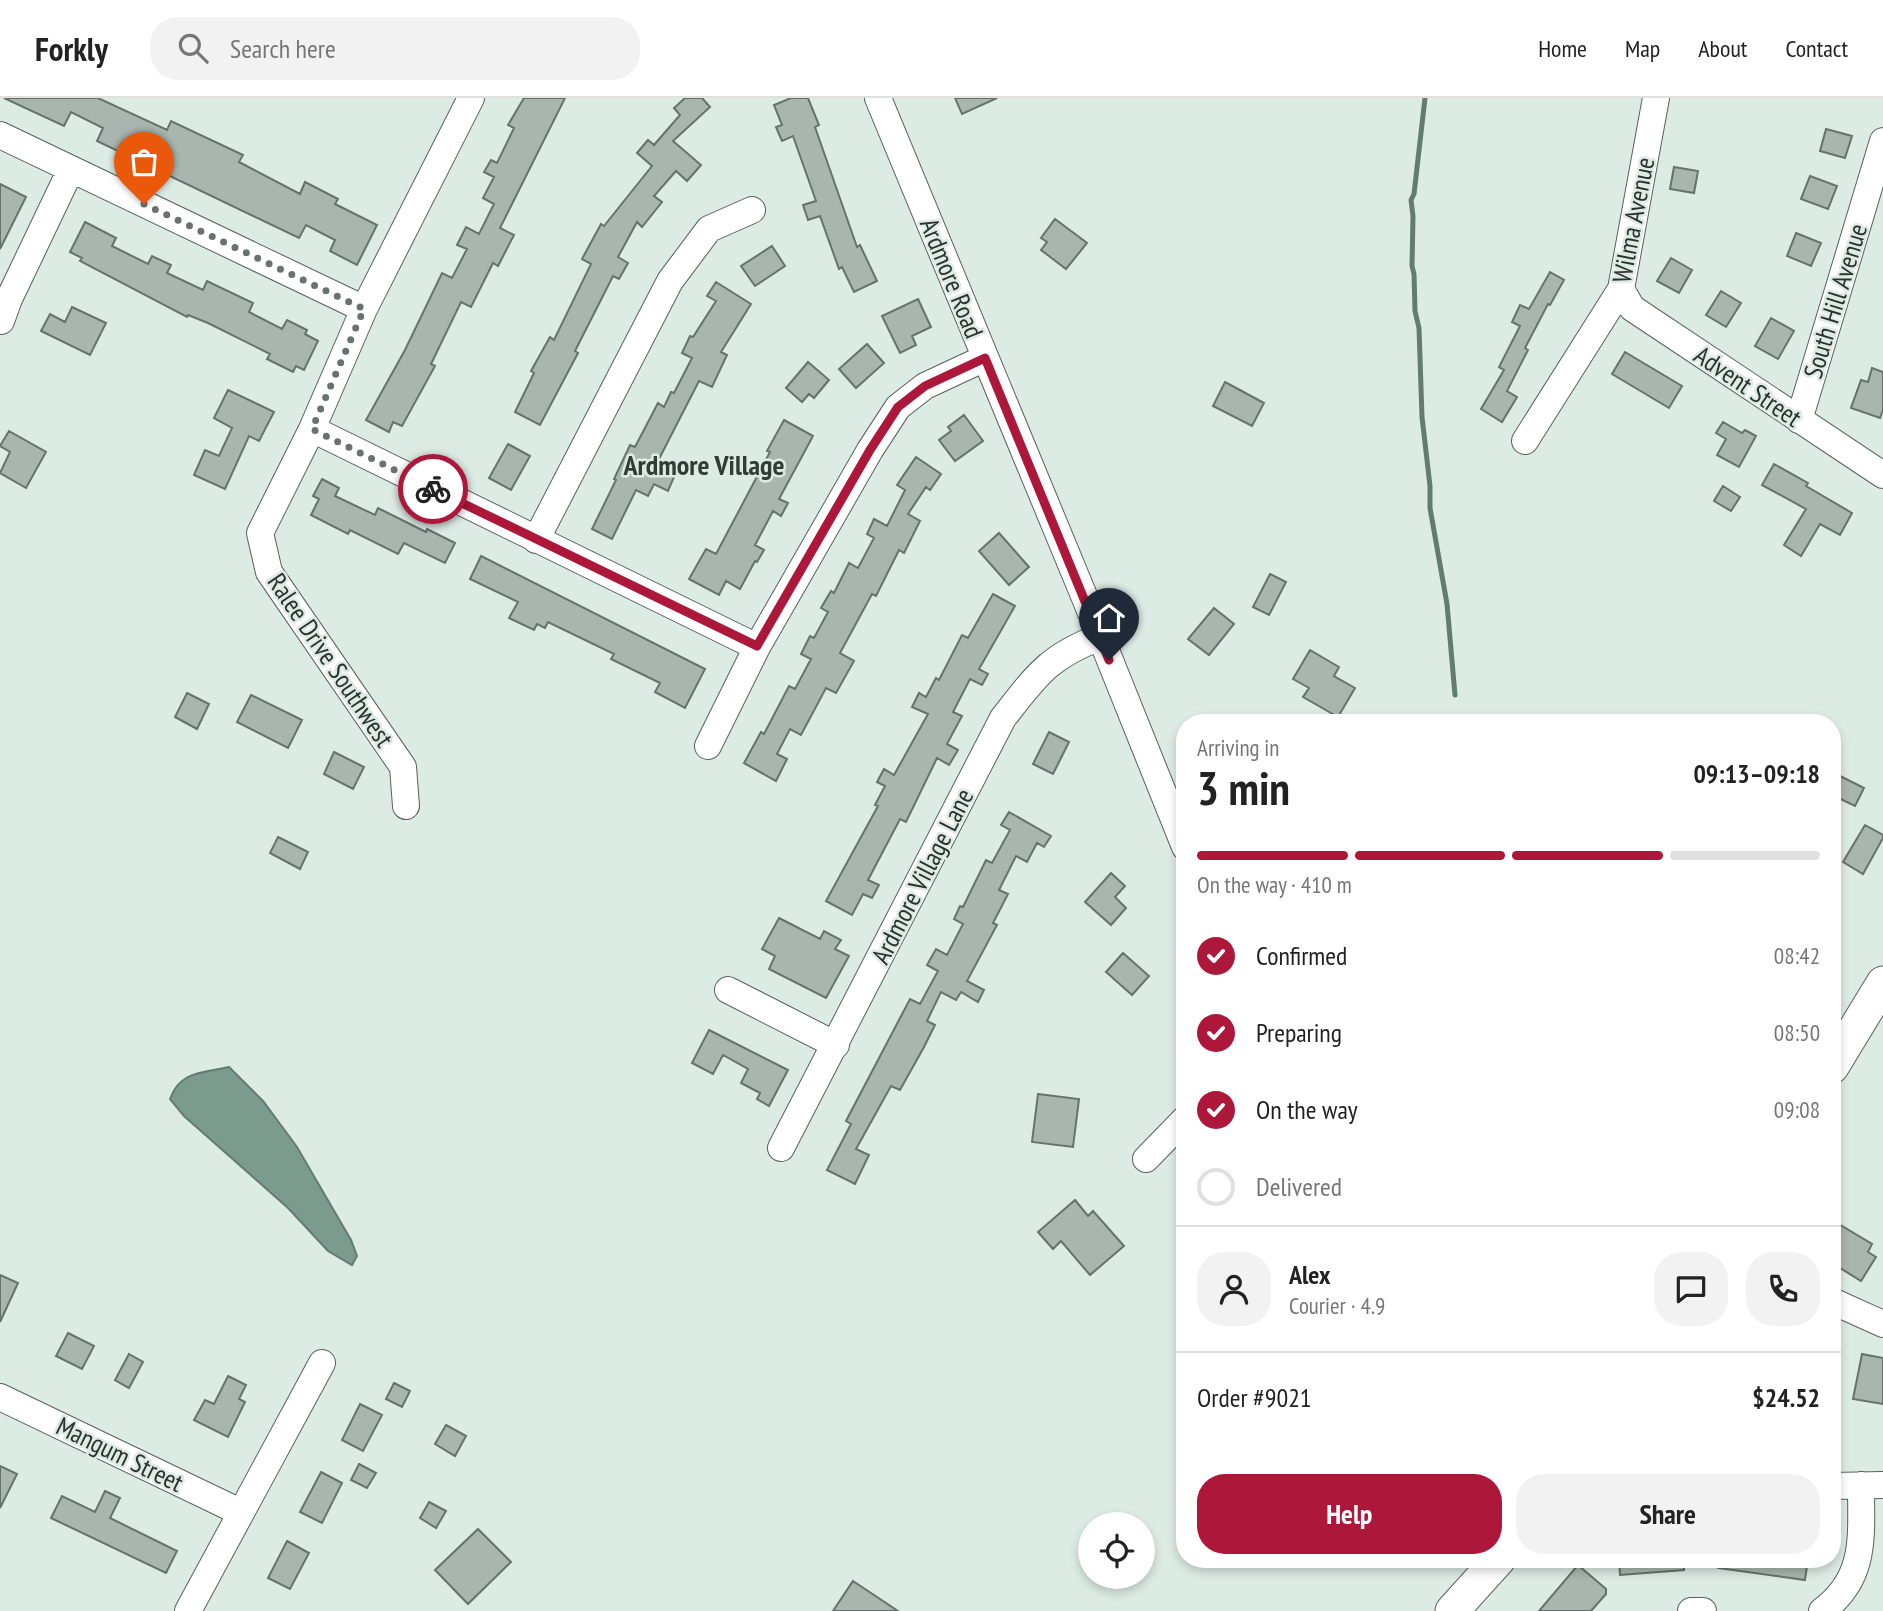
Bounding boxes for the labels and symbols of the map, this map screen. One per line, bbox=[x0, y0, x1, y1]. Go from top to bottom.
pin bbox=[114, 132, 174, 204]
street label: Wilma Avenue bbox=[1605, 154, 1661, 286]
street label: Ardmore Road bbox=[913, 213, 991, 343]
street label: South Hill Avenue bbox=[1796, 220, 1874, 382]
street label: Advent Street bbox=[1688, 338, 1808, 434]
district label: Ardmore Village bbox=[623, 446, 784, 483]
courier bbox=[398, 454, 468, 524]
street label: Ralee Drive Southwest bbox=[261, 567, 401, 753]
pin bbox=[1079, 588, 1139, 660]
street label: Ardmore Village Lane bbox=[864, 783, 980, 969]
street label: Mangum Street bbox=[51, 1409, 189, 1499]

